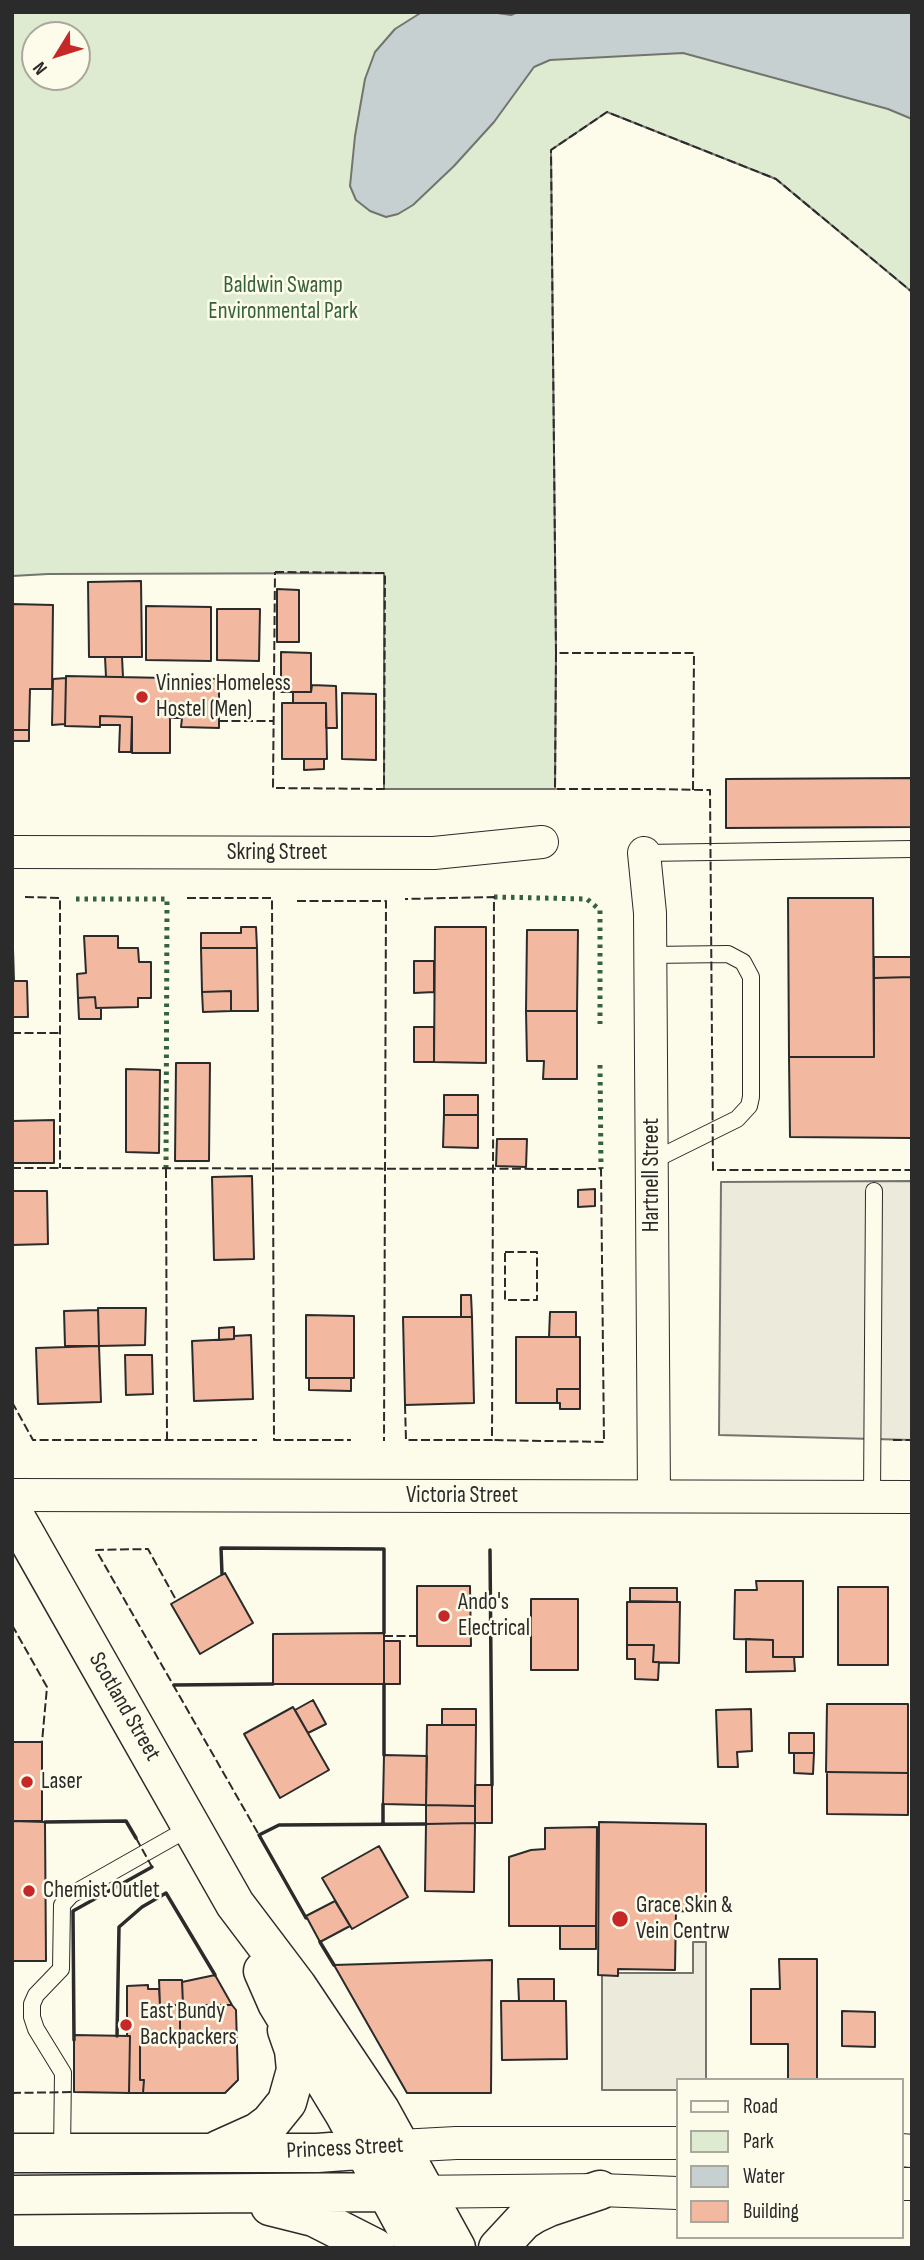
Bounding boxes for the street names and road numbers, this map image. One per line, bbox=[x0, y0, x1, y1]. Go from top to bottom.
street label: Skring Street bbox=[227, 839, 327, 867]
street label: Hartnell Street bbox=[638, 1118, 666, 1232]
street label: Victoria Street bbox=[406, 1482, 518, 1510]
street label: Scotland Street bbox=[82, 1648, 166, 1766]
street label: Princess Street bbox=[286, 2132, 404, 2166]

